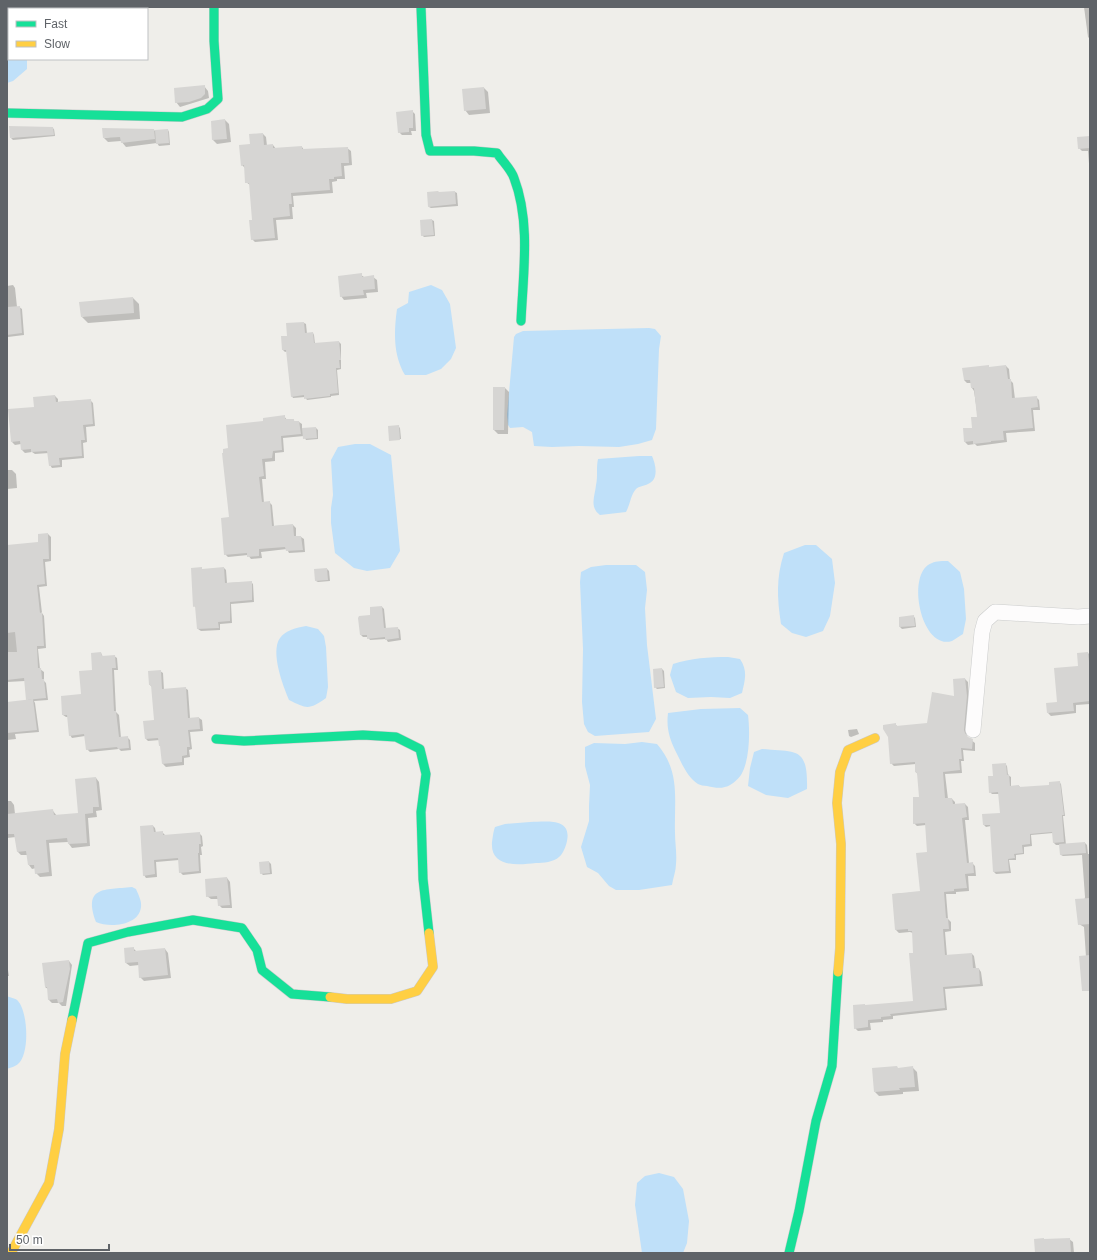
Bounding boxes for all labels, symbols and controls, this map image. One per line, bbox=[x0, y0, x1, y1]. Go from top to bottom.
legend bbox=[8, 8, 148, 60]
text: Fast bbox=[44, 17, 68, 31]
text: Slow bbox=[44, 37, 70, 51]
scale bar bbox=[10, 1226, 109, 1252]
text: 50 m bbox=[16, 1233, 43, 1247]

